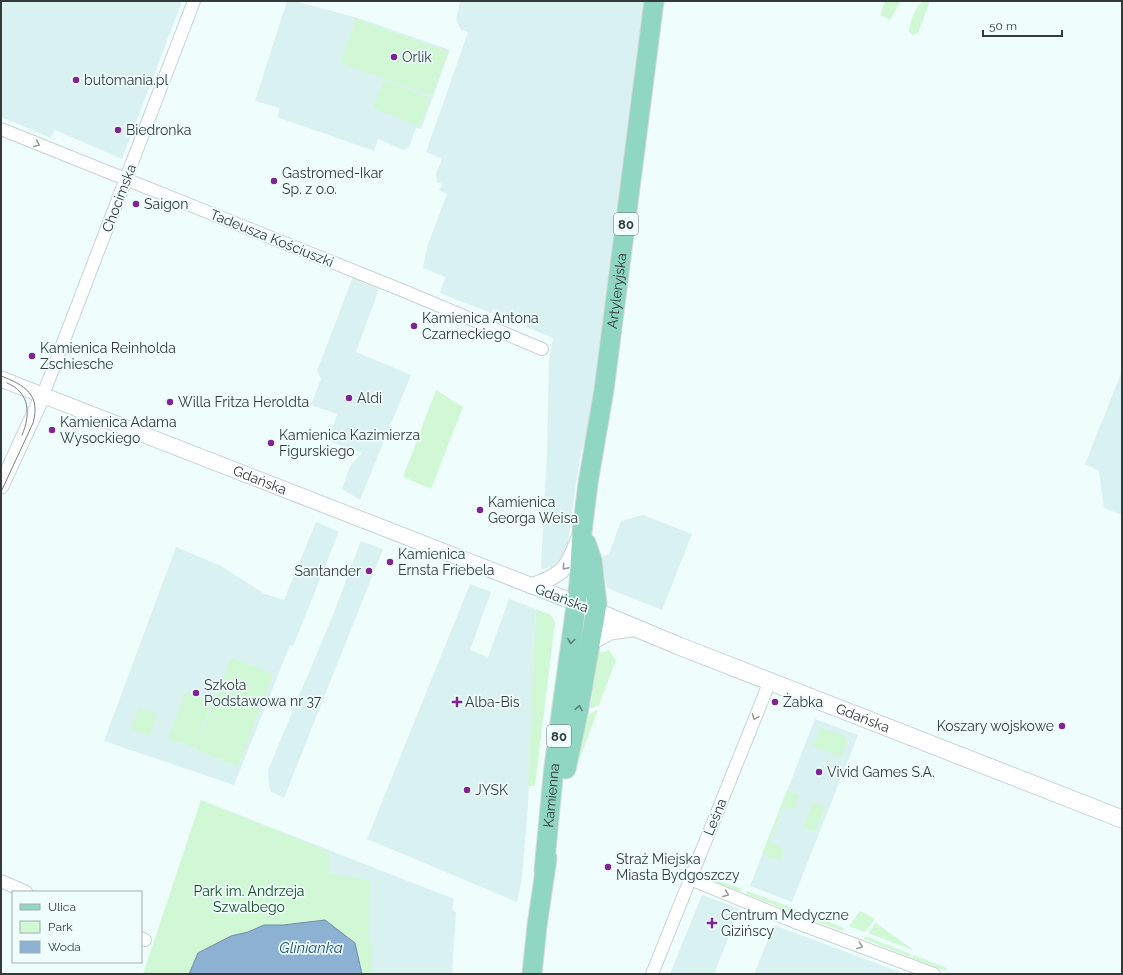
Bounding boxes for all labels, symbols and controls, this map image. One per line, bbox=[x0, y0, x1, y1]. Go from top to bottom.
scale bar bbox=[983, 12, 1062, 38]
text: 50 m bbox=[989, 19, 1017, 33]
place label: Orlik bbox=[402, 49, 432, 65]
marker: Orlik bbox=[389, 52, 399, 62]
place label: butomania.pl bbox=[84, 72, 168, 88]
marker: butomania.pl bbox=[71, 75, 81, 85]
place label: Biedronka bbox=[126, 122, 192, 138]
marker: Biedronka bbox=[113, 125, 123, 135]
one-way arrow bbox=[34, 139, 41, 147]
street label: Chocimska bbox=[99, 162, 139, 234]
place label: Gastromed-Ikar Sp. z o.o. bbox=[282, 165, 383, 197]
marker: Gastromed-Ikar Sp. z o.o. bbox=[269, 176, 279, 186]
place label: Saigon bbox=[144, 196, 188, 212]
marker: Saigon bbox=[131, 199, 141, 209]
street label: Tadeusza Kościuszki bbox=[208, 206, 336, 270]
road number: 80 bbox=[614, 213, 638, 235]
street label: Artyleryjska bbox=[604, 252, 630, 330]
place label: Kamienica Antona Czarneckiego bbox=[422, 310, 539, 342]
marker: Kamienica Antona Czarneckiego bbox=[409, 321, 419, 331]
place label: Kamienica Reinholda Zschiesche bbox=[40, 340, 176, 372]
marker: Kamienica Reinholda Zschiesche bbox=[27, 351, 37, 361]
place label: Aldi bbox=[357, 390, 382, 406]
marker: Aldi bbox=[344, 393, 354, 403]
place label: Willa Fritza Heroldta bbox=[178, 394, 309, 410]
marker: Willa Fritza Heroldta bbox=[165, 397, 175, 407]
place label: Kamienica Adama Wysockiego bbox=[60, 414, 177, 446]
marker: Kamienica Adama Wysockiego bbox=[47, 425, 57, 435]
place label: Kamienica Kazimierza Figurskiego bbox=[279, 427, 420, 459]
marker: Kamienica Kazimierza Figurskiego bbox=[266, 438, 276, 448]
street label: Gdańska bbox=[231, 462, 289, 498]
place label: Kamienica Georga Weisa bbox=[488, 494, 578, 526]
marker: Kamienica Georga Weisa bbox=[475, 505, 485, 515]
place label: Kamienica Ernsta Friebela bbox=[398, 546, 494, 578]
marker: Kamienica Ernsta Friebela bbox=[385, 557, 395, 567]
one-way arrow bbox=[563, 562, 570, 569]
place label: Santander bbox=[294, 563, 361, 579]
marker: Santander bbox=[364, 566, 374, 576]
street label: Gdańska bbox=[533, 580, 591, 616]
one-way arrow bbox=[567, 638, 576, 644]
place label: Szkoła Podstawowa nr 37 bbox=[204, 677, 322, 709]
marker: Szkoła Podstawowa nr 37 bbox=[191, 688, 201, 698]
place label: Żabka bbox=[783, 692, 823, 710]
place label: Alba-Bis bbox=[465, 694, 520, 710]
marker: Alba-Bis bbox=[452, 697, 462, 707]
marker: Żabka bbox=[770, 697, 780, 707]
street label: Gdańska bbox=[834, 700, 892, 736]
one-way arrow bbox=[574, 705, 582, 711]
one-way arrow bbox=[752, 714, 760, 721]
place label: Koszary wojskowe bbox=[937, 718, 1054, 734]
marker: Koszary wojskowe bbox=[1057, 721, 1067, 731]
road number: 80 bbox=[547, 725, 571, 747]
street label: Kamienna bbox=[540, 762, 562, 828]
place label: Vivid Games S.A. bbox=[827, 764, 935, 780]
marker: Vivid Games S.A. bbox=[814, 767, 824, 777]
place label: JYSK bbox=[475, 782, 508, 798]
marker: JYSK bbox=[462, 785, 472, 795]
street label: Leśna bbox=[700, 796, 730, 838]
place label: Straż Miejska Miasta Bydgoszczy bbox=[616, 851, 740, 883]
marker: Straż Miejska Miasta Bydgoszczy bbox=[603, 862, 613, 872]
park label: Park im. Andrzeja Szwalbego bbox=[194, 883, 304, 915]
one-way arrow bbox=[722, 889, 729, 897]
legend bbox=[12, 891, 142, 963]
text: Ulica bbox=[48, 900, 76, 914]
place label: Centrum Medyczne Gizińscy bbox=[721, 907, 849, 939]
marker: Centrum Medyczne Gizińscy bbox=[706, 917, 718, 929]
text: Park bbox=[48, 920, 73, 934]
water label: Glinianka bbox=[279, 939, 343, 957]
text: Woda bbox=[48, 940, 81, 954]
one-way arrow bbox=[856, 942, 863, 950]

